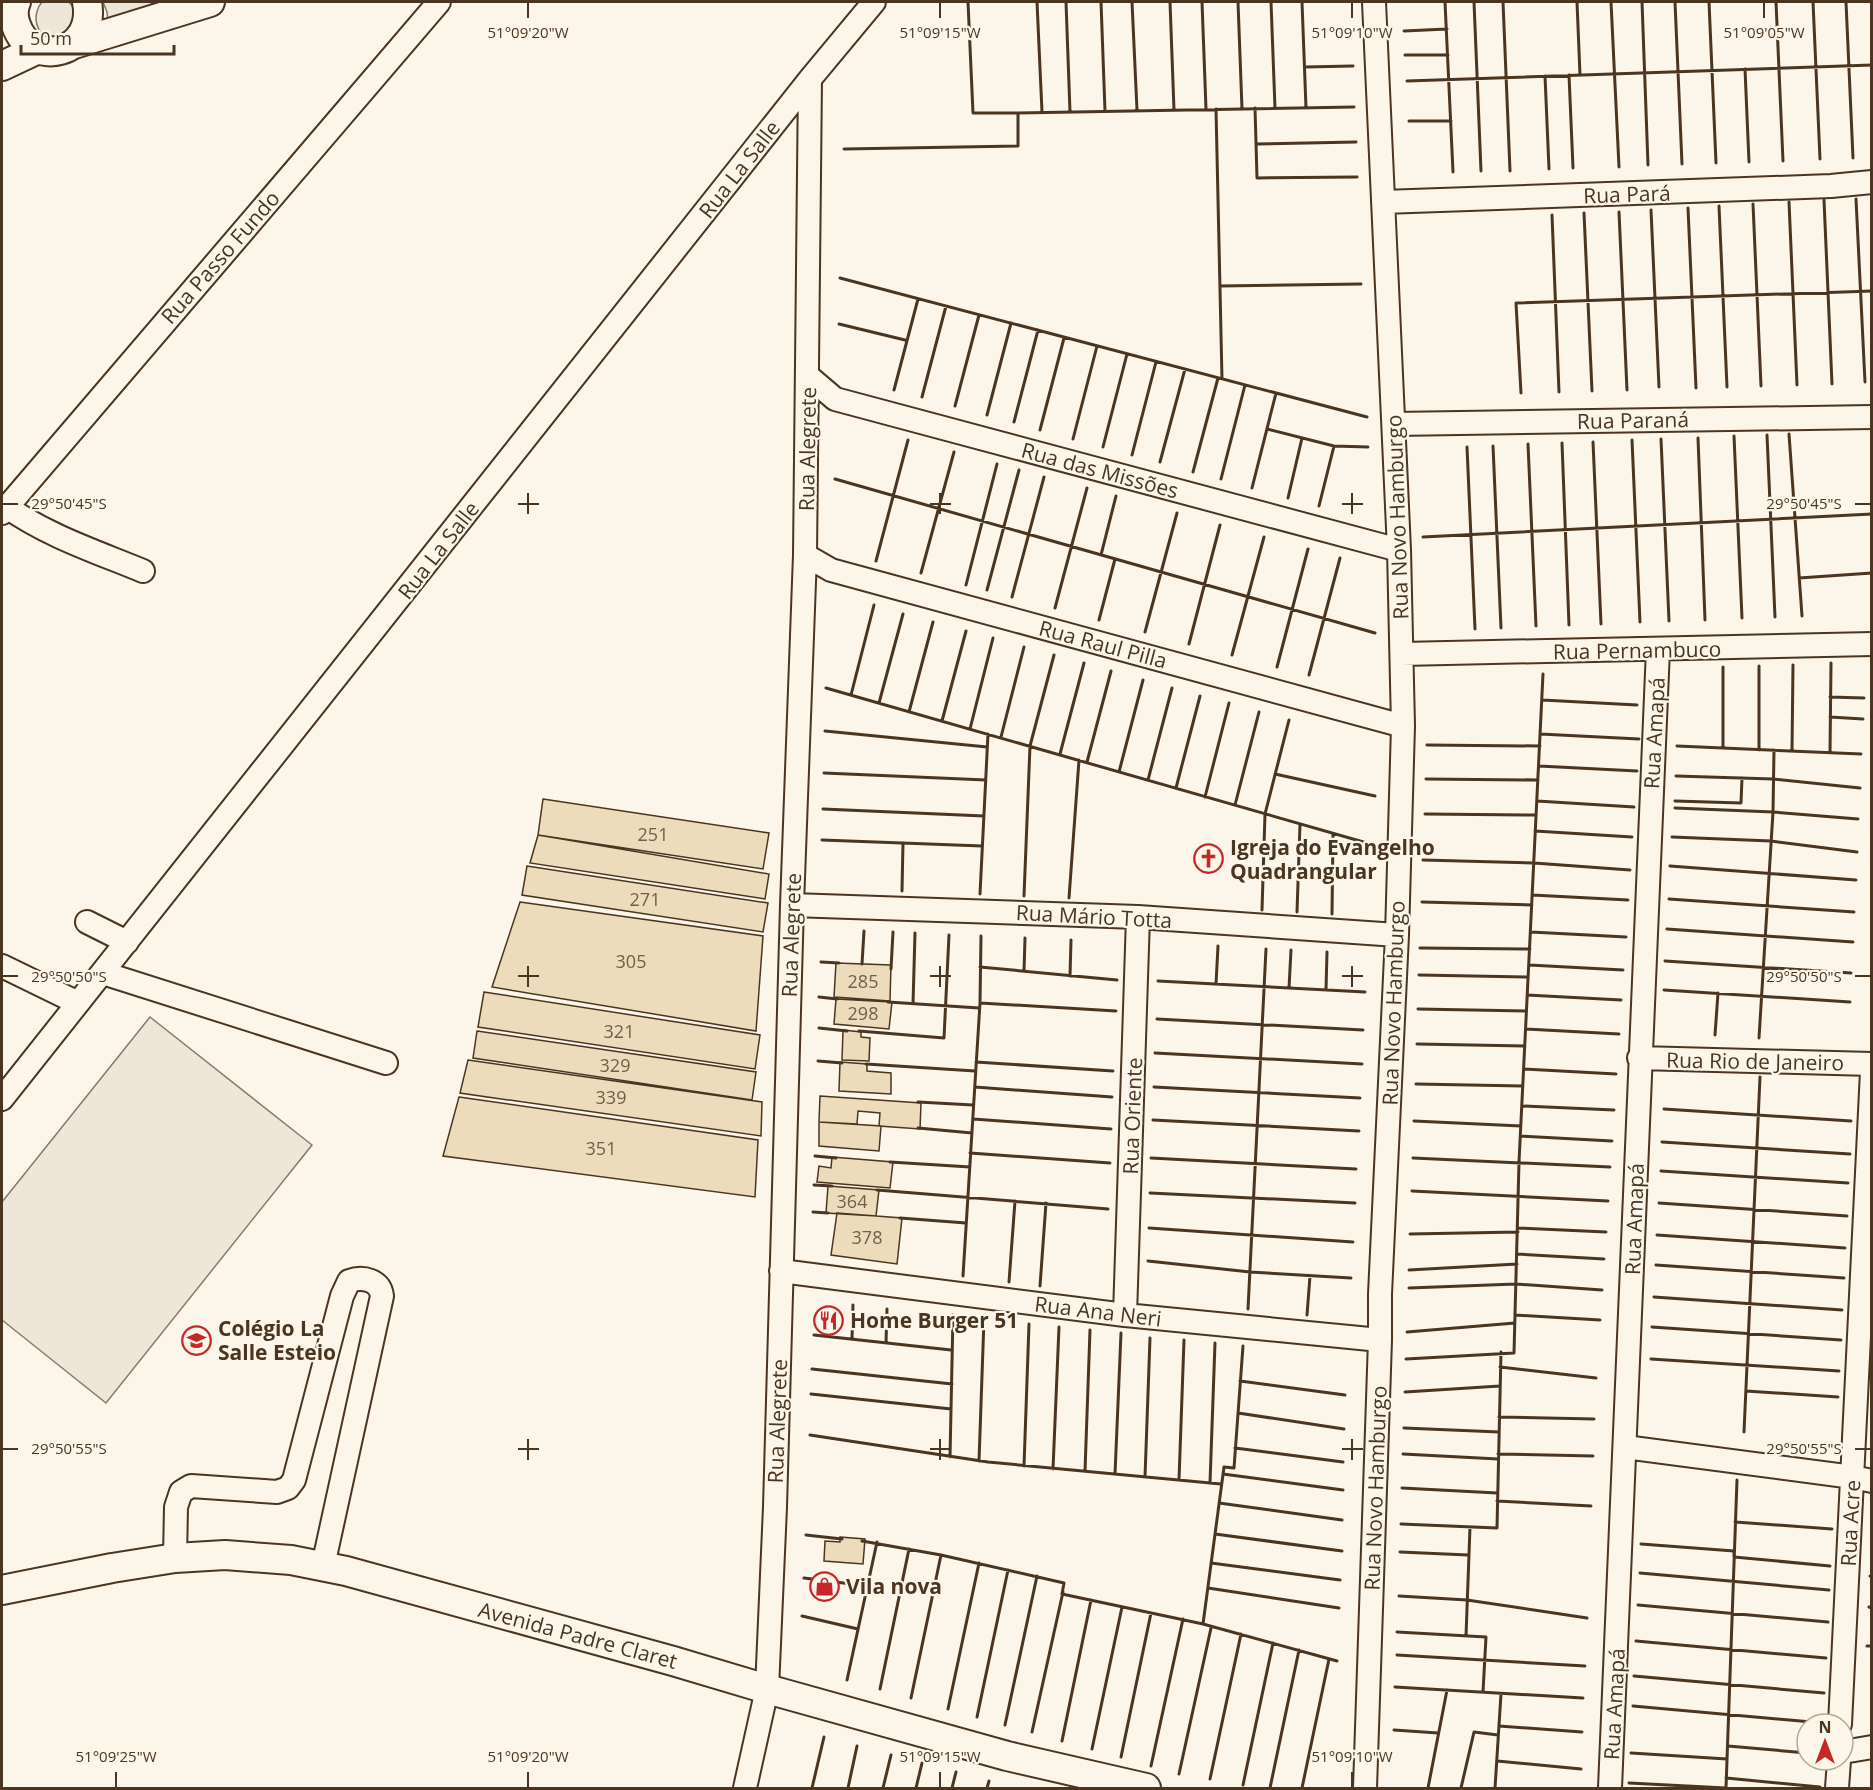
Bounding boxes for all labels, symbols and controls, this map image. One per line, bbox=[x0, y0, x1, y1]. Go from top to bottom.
scale bar bbox=[21, 18, 174, 56]
text: 51°09'20"W bbox=[488, 22, 569, 42]
text: 51°09'15"W bbox=[900, 22, 981, 42]
text: 51°09'10"W bbox=[1312, 22, 1393, 42]
text: 51°09'05"W bbox=[1724, 22, 1805, 42]
text: 50 m bbox=[30, 26, 72, 50]
street label: Rua La Salle bbox=[692, 114, 786, 224]
street label: Rua Pará bbox=[1583, 178, 1671, 210]
street label: Rua Passo Fundo bbox=[155, 185, 285, 329]
street label: Rua Alegrete bbox=[792, 387, 822, 511]
street label: Rua Paraná bbox=[1577, 405, 1689, 435]
street label: Rua Novo Hamburgo bbox=[1379, 414, 1415, 620]
street label: Rua das Missões bbox=[1018, 436, 1182, 504]
text: 29°50'45"S bbox=[31, 493, 107, 513]
text: 29°50'45"S bbox=[1766, 493, 1842, 513]
street label: Rua La Salle bbox=[391, 495, 485, 605]
street label: Rua Raul Pilla bbox=[1036, 613, 1170, 675]
street label: Rua Pernambuco bbox=[1553, 635, 1721, 665]
street label: Rua Amapá bbox=[1637, 676, 1671, 790]
house number: 251 bbox=[638, 822, 668, 846]
place label: Igreja do Evangelho Quadrangular bbox=[1230, 833, 1435, 885]
church icon: Igreja do Evangelho Quadrangular bbox=[1193, 843, 1225, 875]
street label: Rua Alegrete bbox=[775, 872, 807, 998]
house number: 271 bbox=[630, 887, 660, 911]
street label: Rua Mário Totta bbox=[1015, 898, 1173, 934]
street label: Rua Novo Hamburgo bbox=[1375, 900, 1411, 1106]
house number: 305 bbox=[616, 949, 646, 973]
text: 29°50'50"S bbox=[31, 966, 107, 986]
text: 29°50'50"S bbox=[1766, 966, 1842, 986]
house number: 285 bbox=[848, 969, 878, 993]
house number: 298 bbox=[848, 1001, 878, 1025]
house number: 321 bbox=[604, 1019, 634, 1043]
street label: Rua Rio de Janeiro bbox=[1666, 1045, 1844, 1077]
house number: 329 bbox=[600, 1053, 630, 1077]
street label: Rua Oriente bbox=[1116, 1057, 1148, 1175]
house number: 339 bbox=[596, 1085, 626, 1109]
house number: 351 bbox=[586, 1136, 616, 1160]
street label: Rua Amapá bbox=[1618, 1163, 1650, 1275]
house number: 364 bbox=[837, 1189, 867, 1213]
house number: 378 bbox=[852, 1225, 882, 1249]
street label: Rua Ana Neri bbox=[1033, 1289, 1163, 1333]
restaurant icon: Home Burger 51 bbox=[813, 1304, 845, 1336]
place label: Home Burger 51 bbox=[850, 1306, 1018, 1334]
place label: Colégio La Salle Esteio bbox=[218, 1314, 336, 1366]
school or university icon: Colégio La Salle Esteio bbox=[181, 1324, 213, 1356]
street label: Rua Alegrete bbox=[761, 1358, 793, 1484]
street label: Rua Novo Hamburgo bbox=[1357, 1385, 1393, 1591]
text: 29°50'55"S bbox=[31, 1438, 107, 1458]
text: 29°50'55"S bbox=[1766, 1438, 1842, 1458]
street label: Rua Acre bbox=[1834, 1479, 1866, 1567]
shop icon: Vila nova bbox=[809, 1570, 841, 1602]
place label: Vila nova bbox=[846, 1572, 942, 1600]
street label: Avenida Padre Claret bbox=[475, 1595, 681, 1675]
street label: Rua Amapá bbox=[1597, 1647, 1631, 1761]
north arrow bbox=[1795, 1712, 1855, 1772]
text: N bbox=[1818, 1716, 1832, 1738]
text: 51°09'25"W bbox=[76, 1746, 157, 1766]
text: 51°09'20"W bbox=[488, 1746, 569, 1766]
text: 51°09'15"W bbox=[900, 1746, 981, 1766]
text: 51°09'10"W bbox=[1312, 1746, 1393, 1766]

